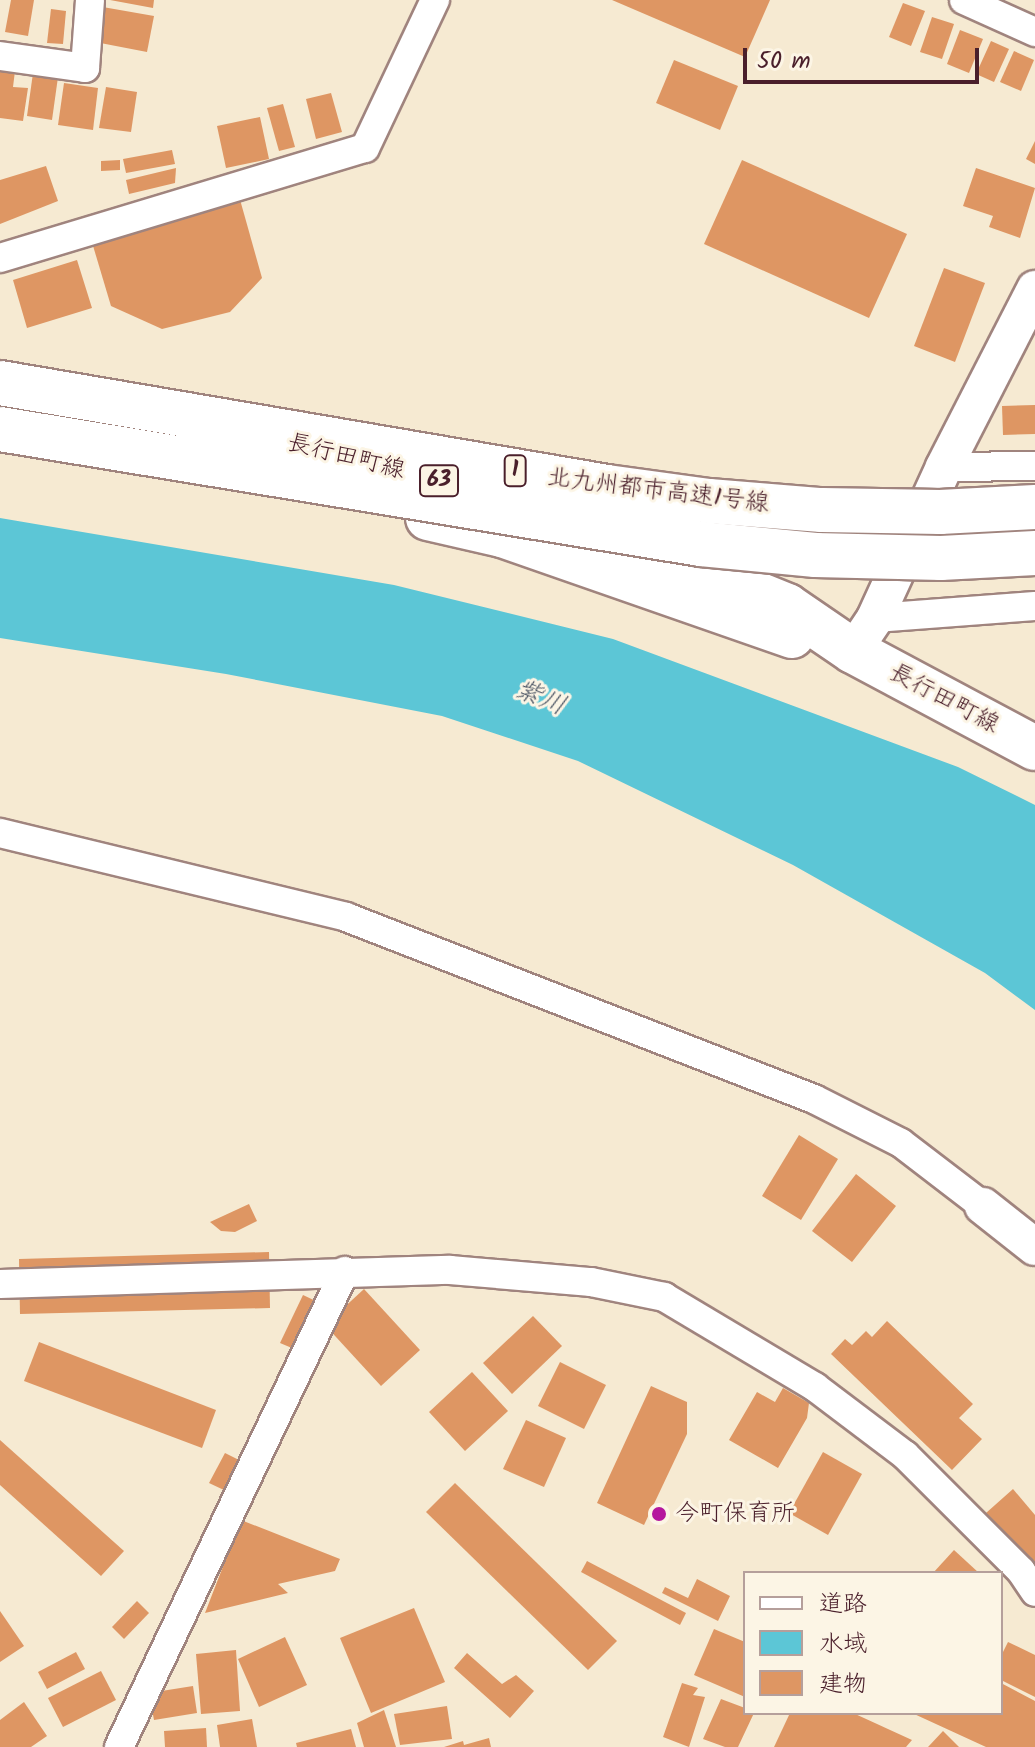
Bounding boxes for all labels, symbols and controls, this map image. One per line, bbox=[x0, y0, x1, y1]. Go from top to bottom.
scale bar bbox=[747, 32, 983, 82]
text: 50 m bbox=[757, 42, 811, 81]
street label: 長行田町線 bbox=[284, 429, 408, 485]
road number: 1 bbox=[503, 453, 527, 489]
road number: 63 bbox=[419, 463, 459, 499]
street label: 北九州都市高速1号線 bbox=[545, 463, 771, 519]
street label: 長行田町線 bbox=[884, 658, 1004, 740]
water label: 紫川 bbox=[510, 674, 570, 724]
place label: 今町保育所 bbox=[675, 1500, 795, 1528]
marker: 今町保育所 bbox=[650, 1505, 668, 1523]
legend bbox=[743, 1571, 1003, 1715]
text: 道路 bbox=[819, 1585, 867, 1624]
text: 水域 bbox=[819, 1625, 867, 1664]
text: 建物 bbox=[819, 1665, 867, 1704]

